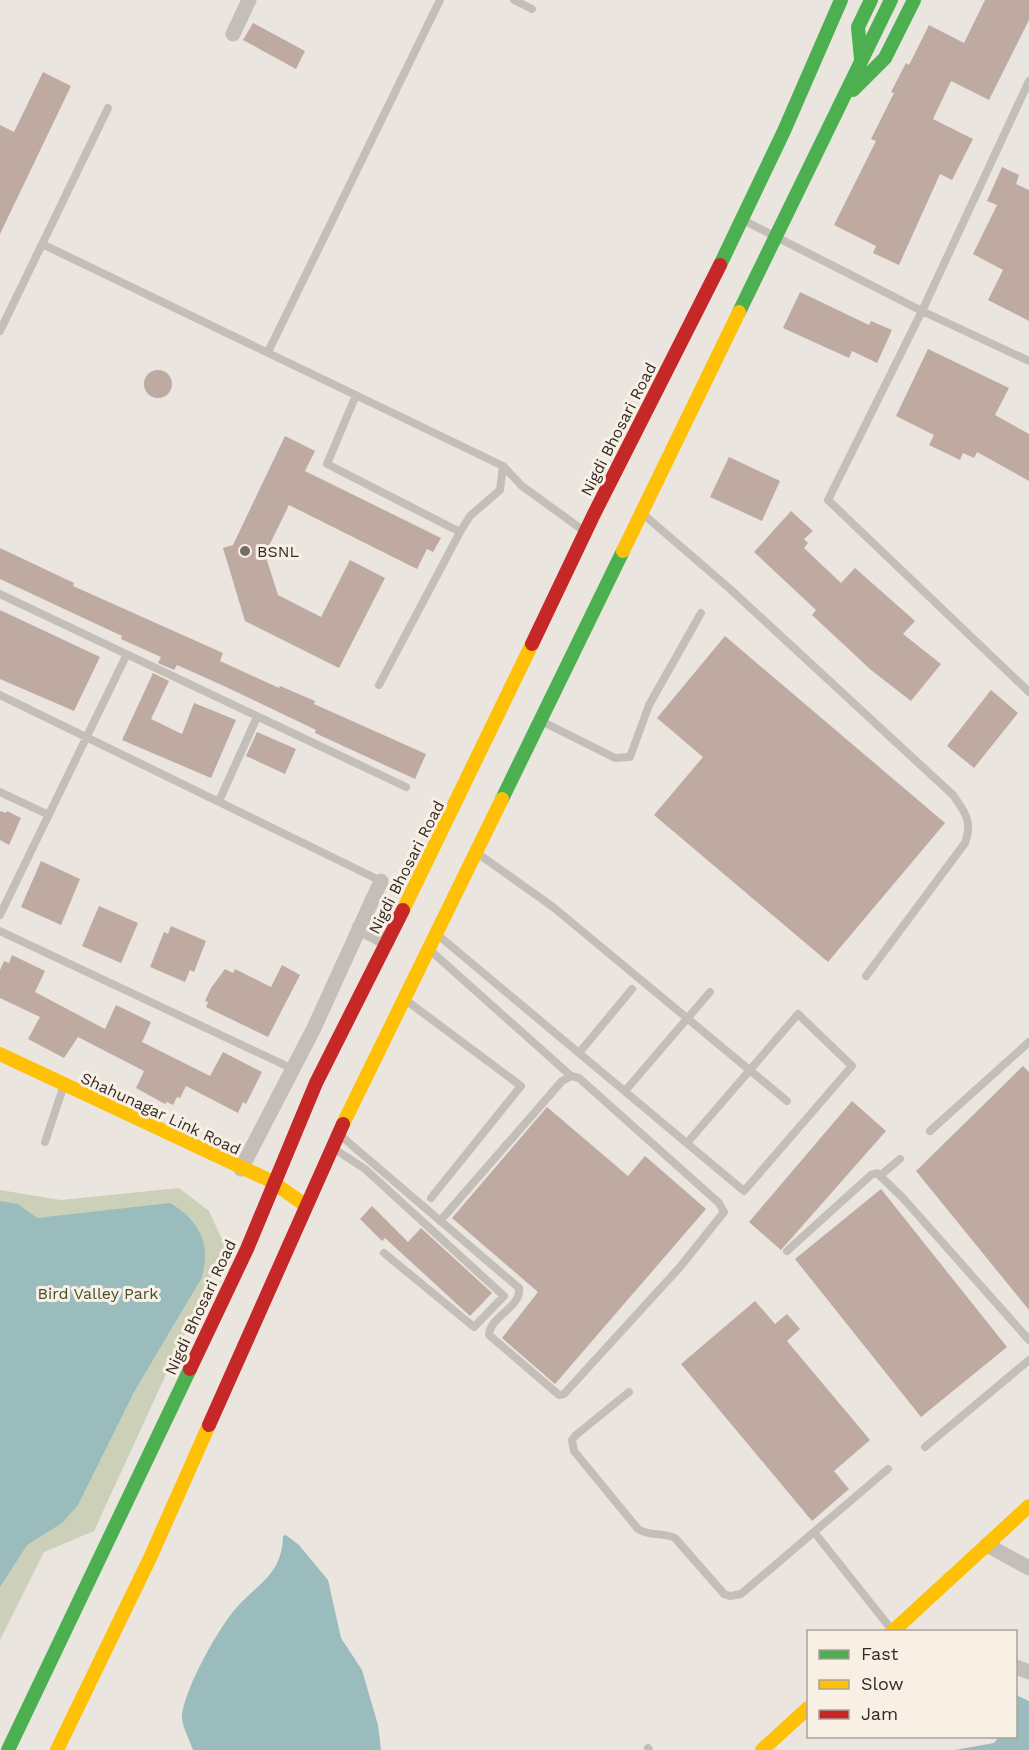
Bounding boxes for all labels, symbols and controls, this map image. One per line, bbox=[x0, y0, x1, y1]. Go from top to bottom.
street label: Nigdi Bhosari Road bbox=[577, 359, 660, 499]
place label: BSNL bbox=[257, 542, 299, 561]
marker: BSNL bbox=[238, 544, 252, 558]
street label: Nigdi Bhosari Road bbox=[365, 797, 448, 937]
street label: Shahunagar Link Road bbox=[78, 1068, 244, 1159]
street label: Nigdi Bhosari Road bbox=[161, 1237, 240, 1378]
park label: Bird Valley Park bbox=[38, 1284, 158, 1303]
legend bbox=[807, 1630, 1017, 1738]
text: Fast bbox=[861, 1643, 899, 1664]
text: Slow bbox=[861, 1673, 904, 1694]
text: Jam bbox=[861, 1703, 898, 1724]

